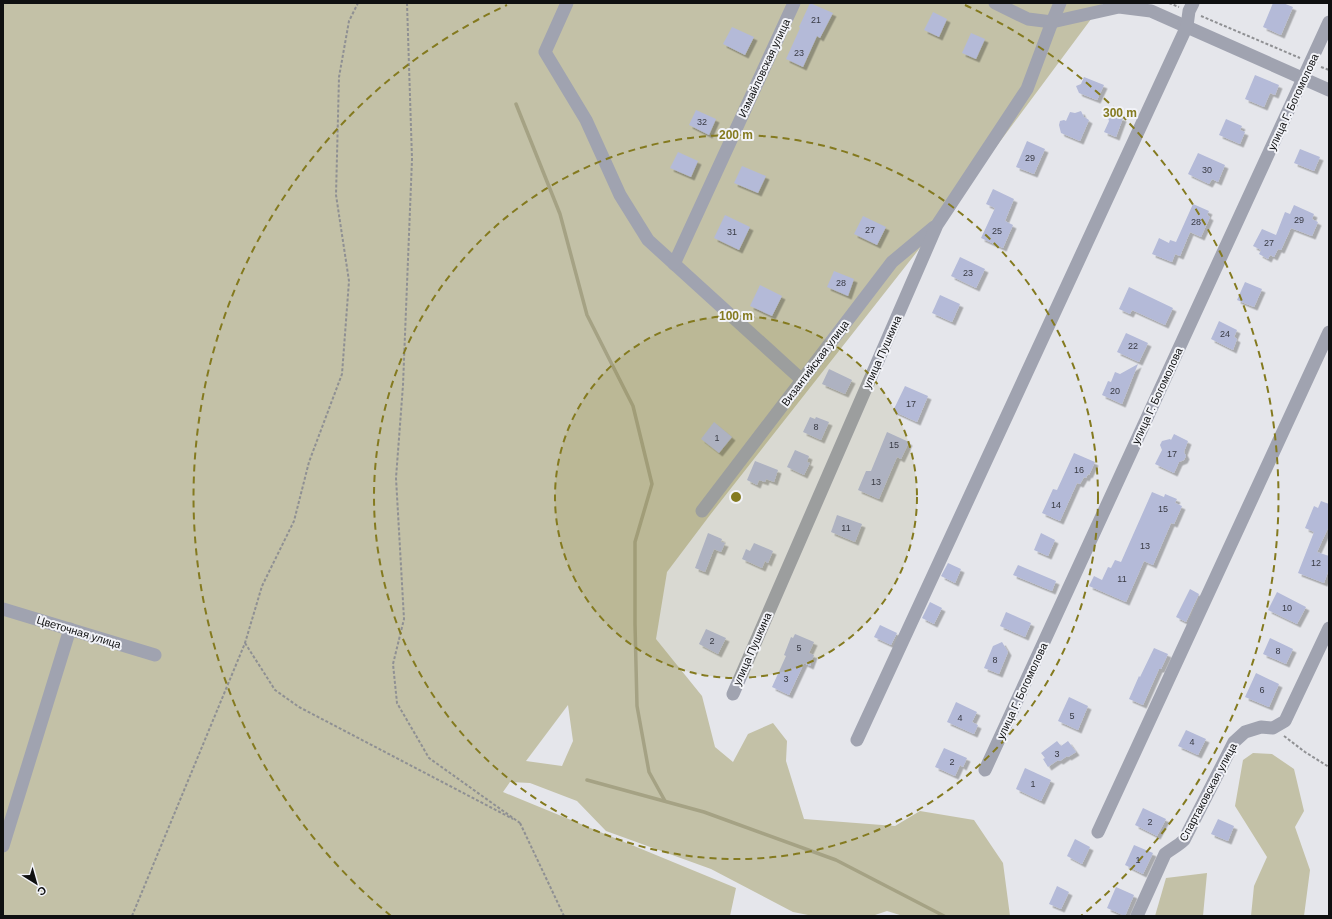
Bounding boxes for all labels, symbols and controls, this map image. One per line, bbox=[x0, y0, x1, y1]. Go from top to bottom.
house number: 21 bbox=[811, 15, 821, 25]
street label: Измайловская улица bbox=[736, 16, 792, 119]
house number: 23 bbox=[794, 48, 804, 58]
street label: улица Г. Богомолова bbox=[1265, 51, 1321, 152]
text: 300 m bbox=[1103, 106, 1137, 120]
house number: 32 bbox=[697, 117, 707, 127]
text: 200 m bbox=[719, 128, 753, 142]
house number: 29 bbox=[1025, 153, 1035, 163]
house number: 30 bbox=[1202, 165, 1212, 175]
house number: 29 bbox=[1294, 215, 1304, 225]
house number: 28 bbox=[1191, 217, 1201, 227]
house number: 27 bbox=[865, 225, 875, 235]
house number: 25 bbox=[992, 226, 1002, 236]
house number: 31 bbox=[727, 227, 737, 237]
house number: 27 bbox=[1264, 238, 1274, 248]
house number: 23 bbox=[963, 268, 973, 278]
house number: 28 bbox=[836, 278, 846, 288]
text: 100 m bbox=[719, 309, 753, 323]
street label: улица Пушкина bbox=[861, 313, 904, 390]
street label: Византийская улица bbox=[779, 317, 852, 408]
house number: 24 bbox=[1220, 329, 1230, 339]
house number: 22 bbox=[1128, 341, 1138, 351]
street label: улица Г. Богомолова bbox=[1129, 345, 1185, 446]
house number: 20 bbox=[1110, 386, 1120, 396]
house number: 17 bbox=[906, 399, 916, 409]
house number: 8 bbox=[813, 422, 819, 432]
house number: 1 bbox=[714, 433, 720, 443]
house number: 15 bbox=[889, 440, 899, 450]
house number: 17 bbox=[1167, 449, 1177, 459]
house number: 16 bbox=[1074, 465, 1084, 475]
house number: 13 bbox=[871, 477, 881, 487]
centre of rings bbox=[729, 490, 743, 504]
house number: 14 bbox=[1051, 500, 1061, 510]
house number: 15 bbox=[1158, 504, 1168, 514]
house number: 11 bbox=[841, 523, 851, 533]
house number: 13 bbox=[1140, 541, 1150, 551]
house number: 12 bbox=[1311, 558, 1321, 568]
house number: 11 bbox=[1117, 574, 1127, 584]
house number: 10 bbox=[1282, 603, 1292, 613]
street label: улица Пушкина bbox=[731, 610, 774, 687]
street label: Цветочная улица bbox=[35, 613, 123, 651]
house number: 2 bbox=[709, 636, 715, 646]
street label: улица Г. Богомолова bbox=[994, 640, 1050, 741]
house number: 5 bbox=[796, 643, 802, 653]
house number: 8 bbox=[1275, 646, 1281, 656]
house number: 8 bbox=[992, 655, 998, 665]
house number: 3 bbox=[783, 674, 789, 684]
house number: 6 bbox=[1259, 685, 1265, 695]
house number: 5 bbox=[1069, 711, 1075, 721]
house number: 4 bbox=[957, 713, 963, 723]
house number: 4 bbox=[1189, 737, 1195, 747]
street label: Спартаковская улица bbox=[1177, 740, 1239, 843]
house number: 3 bbox=[1054, 749, 1060, 759]
house number: 2 bbox=[949, 757, 955, 767]
house number: 1 bbox=[1030, 779, 1036, 789]
house number: 2 bbox=[1147, 817, 1153, 827]
house number: 1 bbox=[1135, 855, 1141, 865]
north arrow bbox=[16, 863, 56, 903]
text: С bbox=[35, 884, 49, 898]

